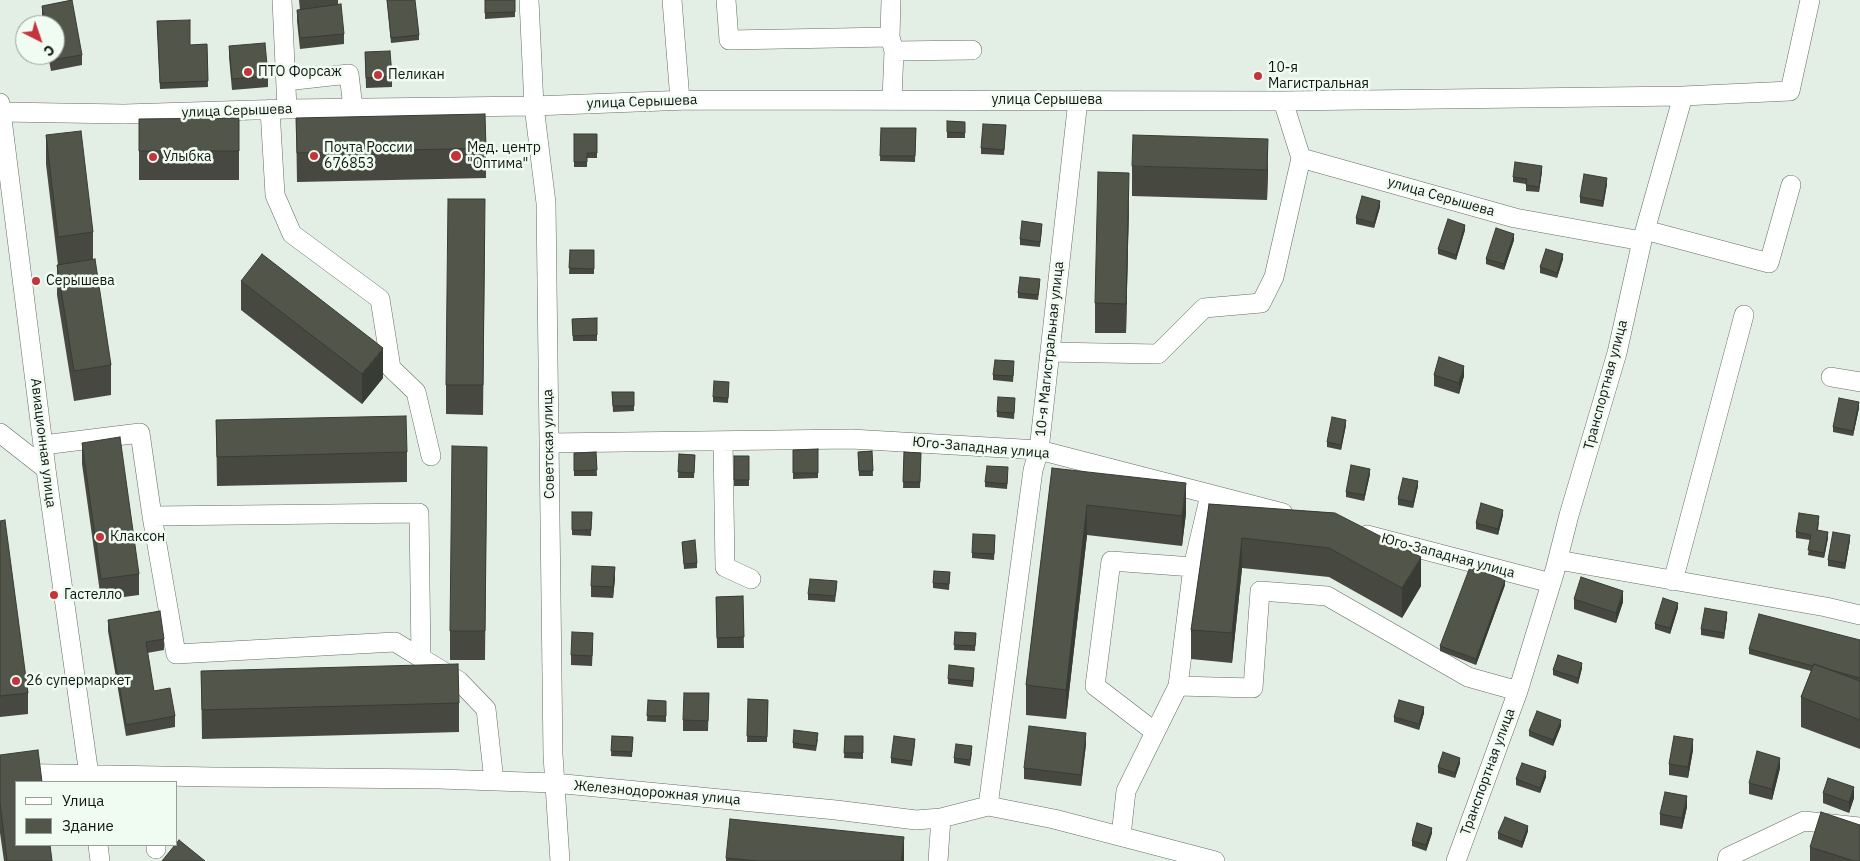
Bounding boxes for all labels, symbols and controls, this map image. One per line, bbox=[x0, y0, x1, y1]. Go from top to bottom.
north arrow bbox=[15, 15, 65, 65]
text: С bbox=[40, 41, 59, 60]
place label: 10-я Магистральная bbox=[1268, 60, 1369, 92]
place label: ПТО Форсаж bbox=[258, 64, 342, 80]
marker: ПТО Форсаж bbox=[242, 66, 254, 78]
place label: Пеликан bbox=[388, 67, 445, 83]
marker: Пеликан bbox=[372, 69, 384, 81]
marker: 10-я Магистральная bbox=[1252, 70, 1264, 82]
street label: улица Серышева bbox=[586, 92, 698, 112]
street label: улица Серышева bbox=[992, 92, 1102, 108]
street label: улица Серышева bbox=[181, 101, 293, 121]
place label: Почта России 676853 bbox=[324, 140, 413, 172]
place label: Мед. центр "Оптима" bbox=[467, 140, 541, 172]
place label: Улыбка bbox=[163, 149, 211, 165]
marker: Мед. центр "Оптима" bbox=[449, 149, 463, 163]
marker: Почта России 676853 bbox=[308, 150, 320, 162]
marker: Улыбка bbox=[147, 151, 159, 163]
street label: улица Серышева bbox=[1385, 174, 1497, 220]
street label: 10-я Магистральная улица bbox=[1032, 260, 1068, 438]
place label: Серышева bbox=[46, 273, 115, 289]
marker: Серышева bbox=[30, 275, 42, 287]
street label: Транспортная улица bbox=[1581, 318, 1631, 452]
street label: Авиационная улица bbox=[27, 377, 59, 509]
street label: Советская улица bbox=[540, 389, 558, 499]
street label: Юго-Западная улица bbox=[912, 434, 1050, 462]
place label: Клаксон bbox=[110, 529, 165, 545]
street label: Юго-Западная улица bbox=[1379, 530, 1517, 582]
marker: Клаксон bbox=[94, 531, 106, 543]
place label: Гастелло bbox=[64, 587, 122, 603]
marker: Гастелло bbox=[48, 589, 60, 601]
place label: 26 супермаркет bbox=[26, 673, 131, 689]
marker: 26 супермаркет bbox=[10, 675, 22, 687]
street label: Транспортная улица bbox=[1457, 706, 1519, 838]
street label: Железнодорожная улица bbox=[573, 777, 741, 809]
legend bbox=[15, 781, 178, 846]
text: Улица bbox=[62, 791, 104, 810]
text: Здание bbox=[62, 816, 114, 835]

